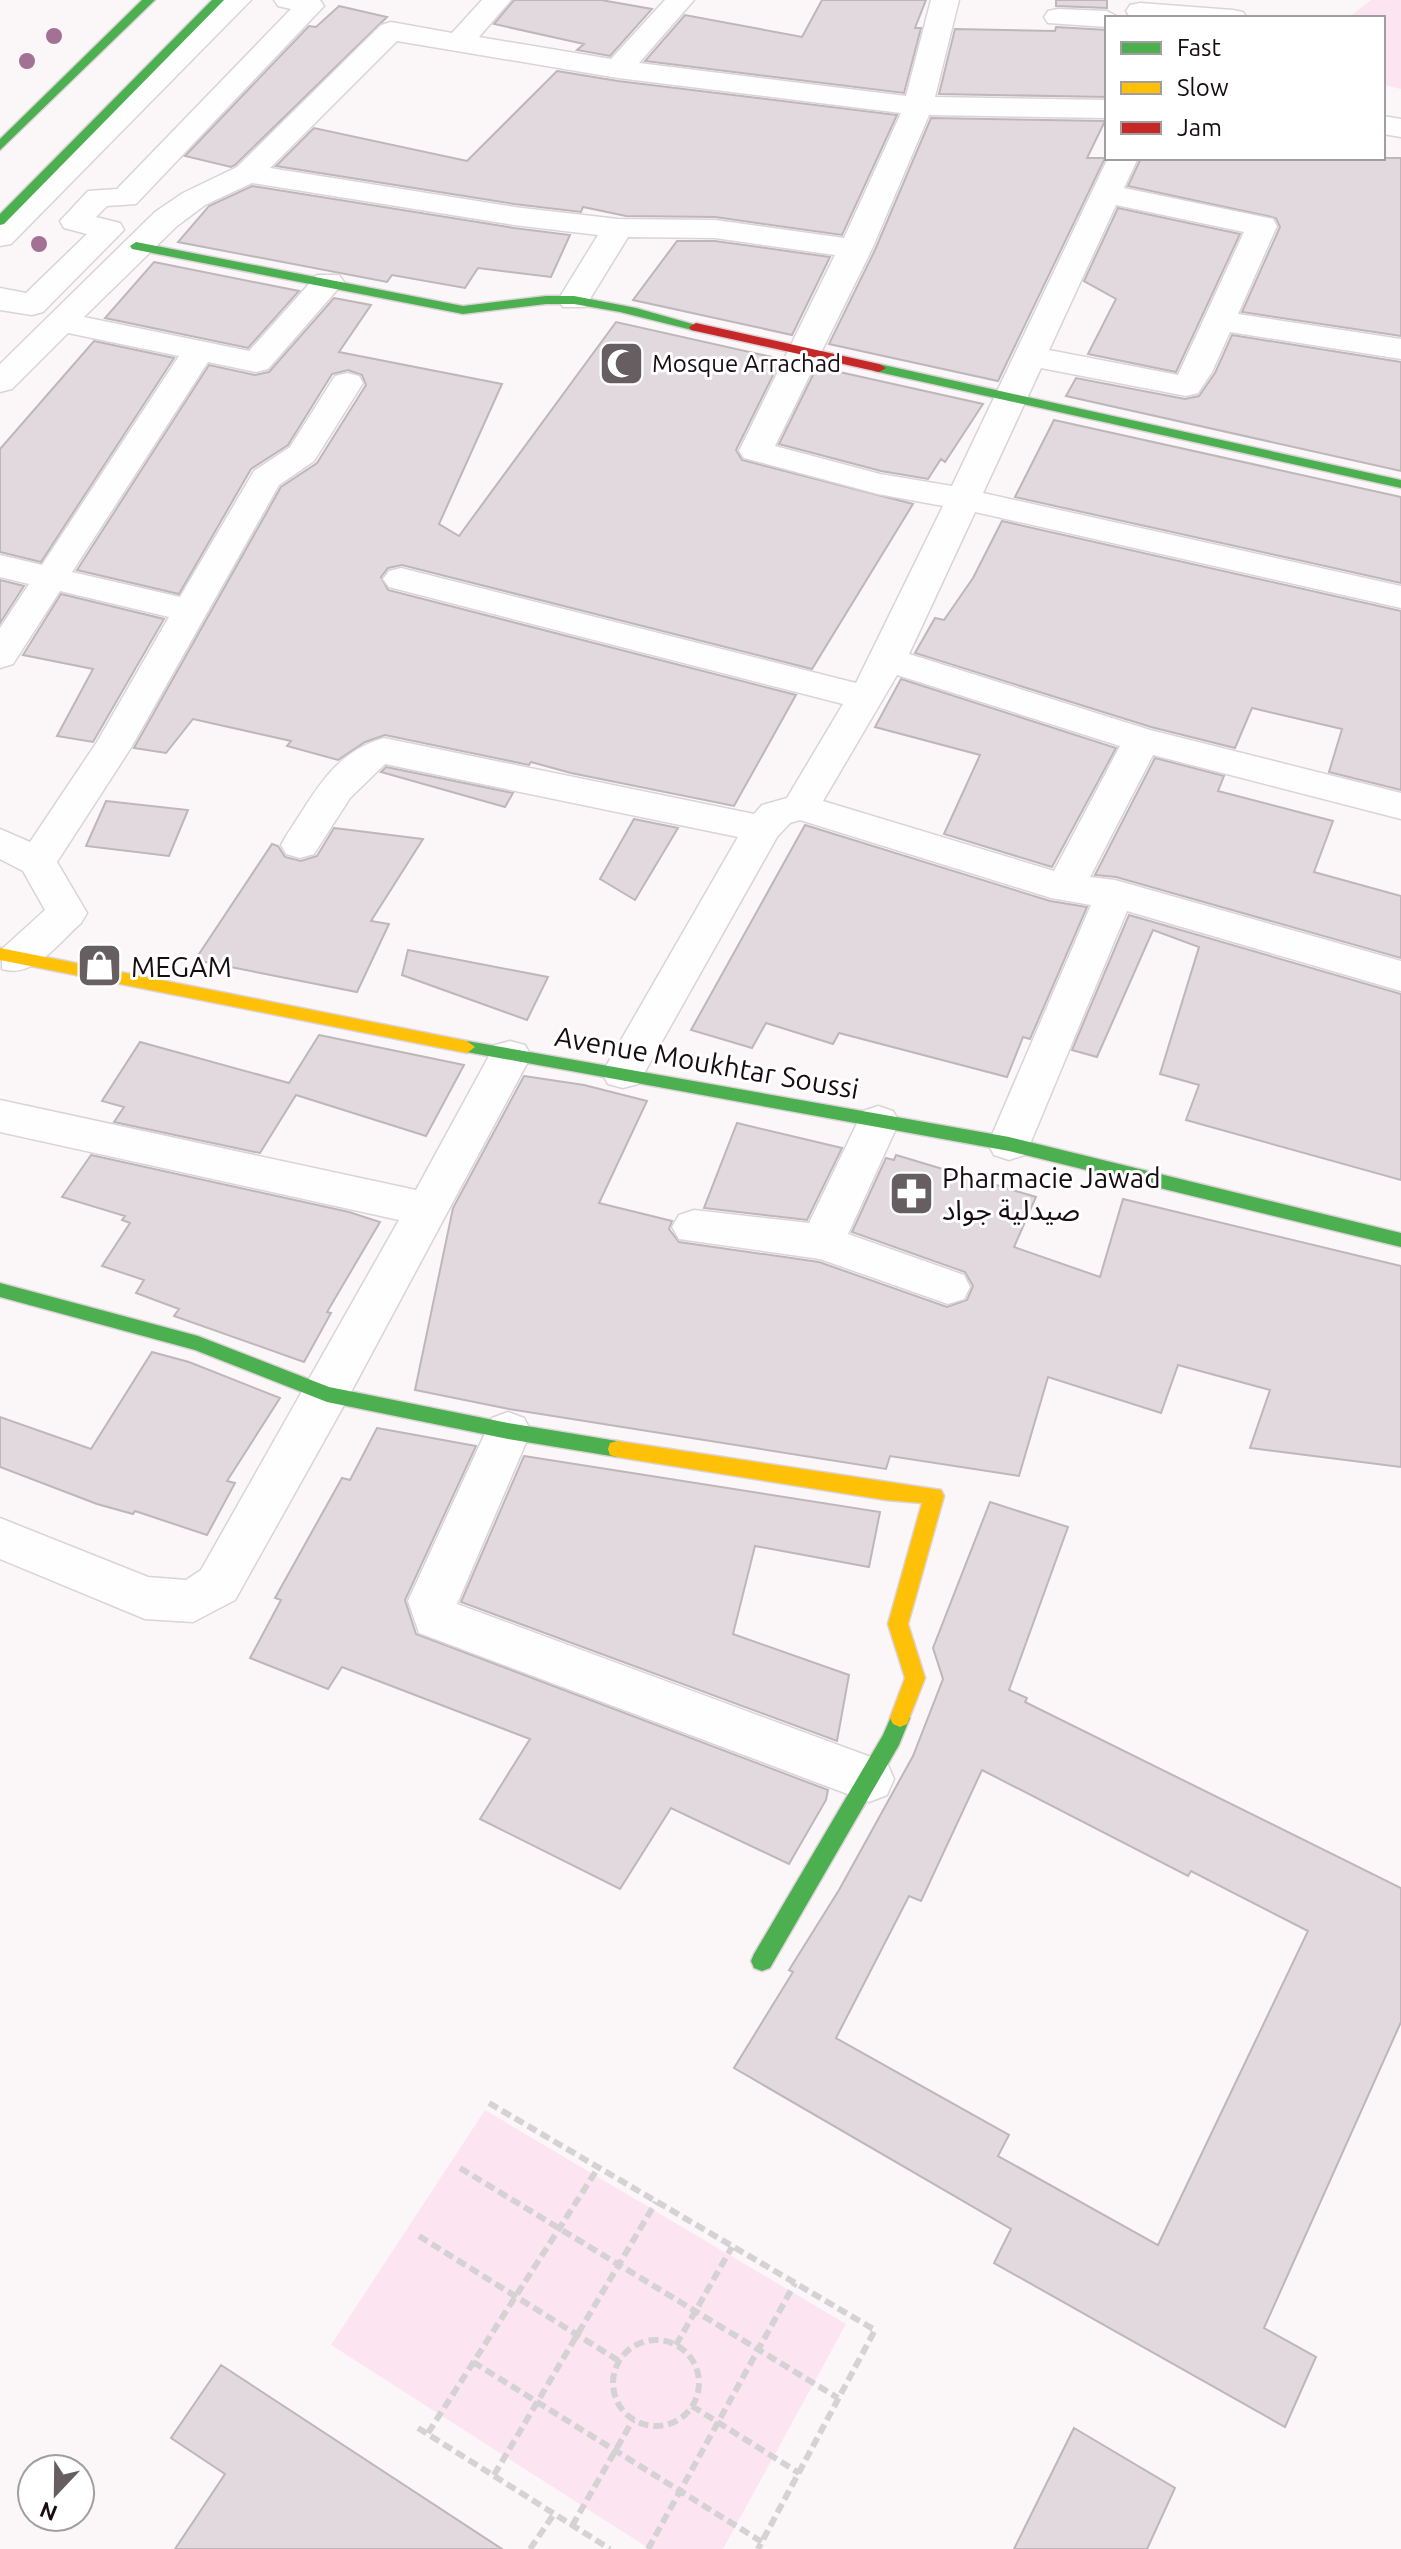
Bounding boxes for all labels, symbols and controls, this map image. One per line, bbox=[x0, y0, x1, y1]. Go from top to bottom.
legend bbox=[1105, 16, 1385, 160]
text: Fast bbox=[1177, 34, 1221, 61]
text: Slow bbox=[1177, 74, 1229, 101]
text: Jam bbox=[1177, 114, 1222, 141]
mosque icon: Mosque Arrachad bbox=[597, 339, 645, 387]
place label: Mosque Arrachad bbox=[652, 350, 841, 377]
shop icon: MEGAM bbox=[76, 942, 124, 990]
place label: MEGAM bbox=[131, 951, 232, 982]
street label: Avenue Moukhtar Soussi bbox=[553, 1020, 861, 1104]
place label: Pharmacie Jawad صيدلية جواد bbox=[942, 1162, 1161, 1227]
pharmacy icon: Pharmacie Jawad صيدلية جواد bbox=[887, 1169, 935, 1217]
north arrow bbox=[16, 2453, 96, 2533]
text: N bbox=[36, 2497, 61, 2527]

